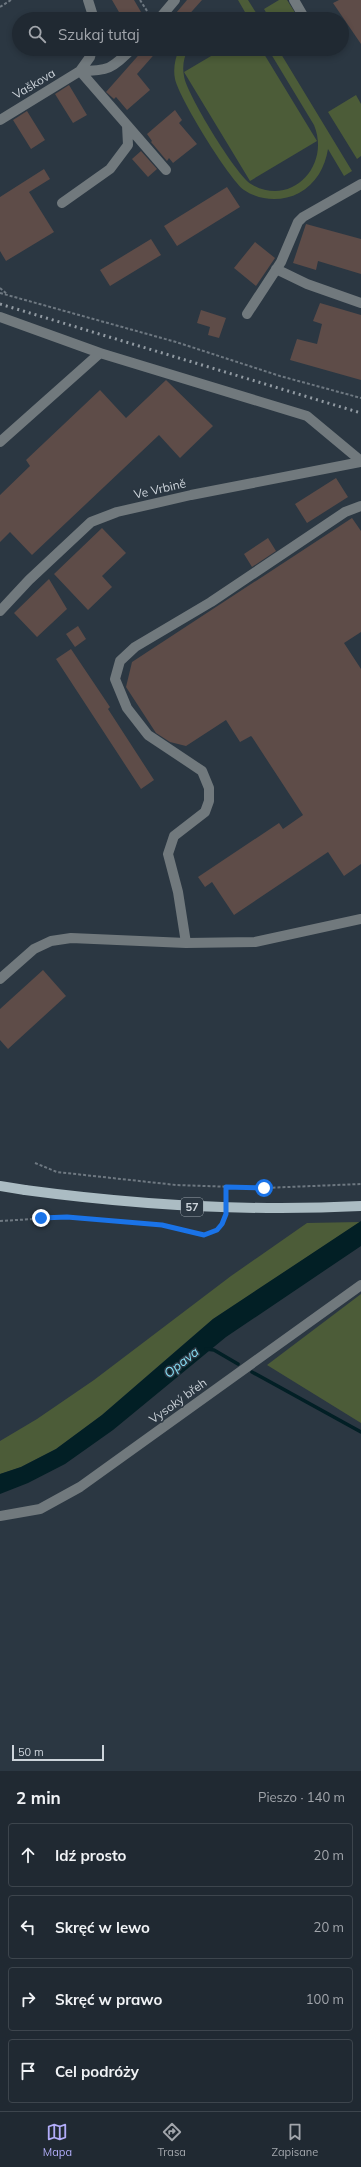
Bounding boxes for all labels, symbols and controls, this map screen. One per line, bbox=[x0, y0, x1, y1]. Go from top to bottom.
search box bbox=[12, 12, 349, 56]
icon: search bbox=[26, 23, 48, 45]
text: Szukaj tutaj bbox=[58, 25, 140, 44]
street label: Vaškova bbox=[10, 65, 58, 102]
street label: Ve Vrbině bbox=[132, 475, 187, 502]
route start bbox=[255, 1179, 273, 1197]
road number: 57 bbox=[181, 1198, 203, 1216]
route end bbox=[32, 1209, 50, 1227]
water label: Opava bbox=[160, 1343, 202, 1381]
street label: Vysoký břeh bbox=[146, 1375, 209, 1427]
scale bar bbox=[12, 1743, 104, 1762]
text: 50 m bbox=[18, 1745, 44, 1759]
text: 2 min bbox=[16, 1787, 61, 1808]
text: Pieszo · 140 m bbox=[258, 1789, 345, 1805]
icon: ahead bbox=[17, 1844, 39, 1866]
text: Idź prosto bbox=[55, 1846, 126, 1865]
text: 20 m bbox=[314, 1847, 344, 1863]
icon: left bbox=[17, 1916, 39, 1938]
text: Skręć w lewo bbox=[55, 1918, 150, 1937]
text: 20 m bbox=[314, 1919, 344, 1935]
icon: right bbox=[17, 1988, 39, 2010]
text: Skręć w prawo bbox=[55, 1990, 162, 2009]
text: 100 m bbox=[306, 1991, 344, 2007]
icon: arrive bbox=[17, 2060, 39, 2082]
text: Cel podróży bbox=[55, 2062, 139, 2081]
tab: Mapa bbox=[43, 2121, 72, 2159]
tab: Trasa bbox=[158, 2121, 186, 2159]
tab: Zapisane bbox=[271, 2121, 318, 2159]

